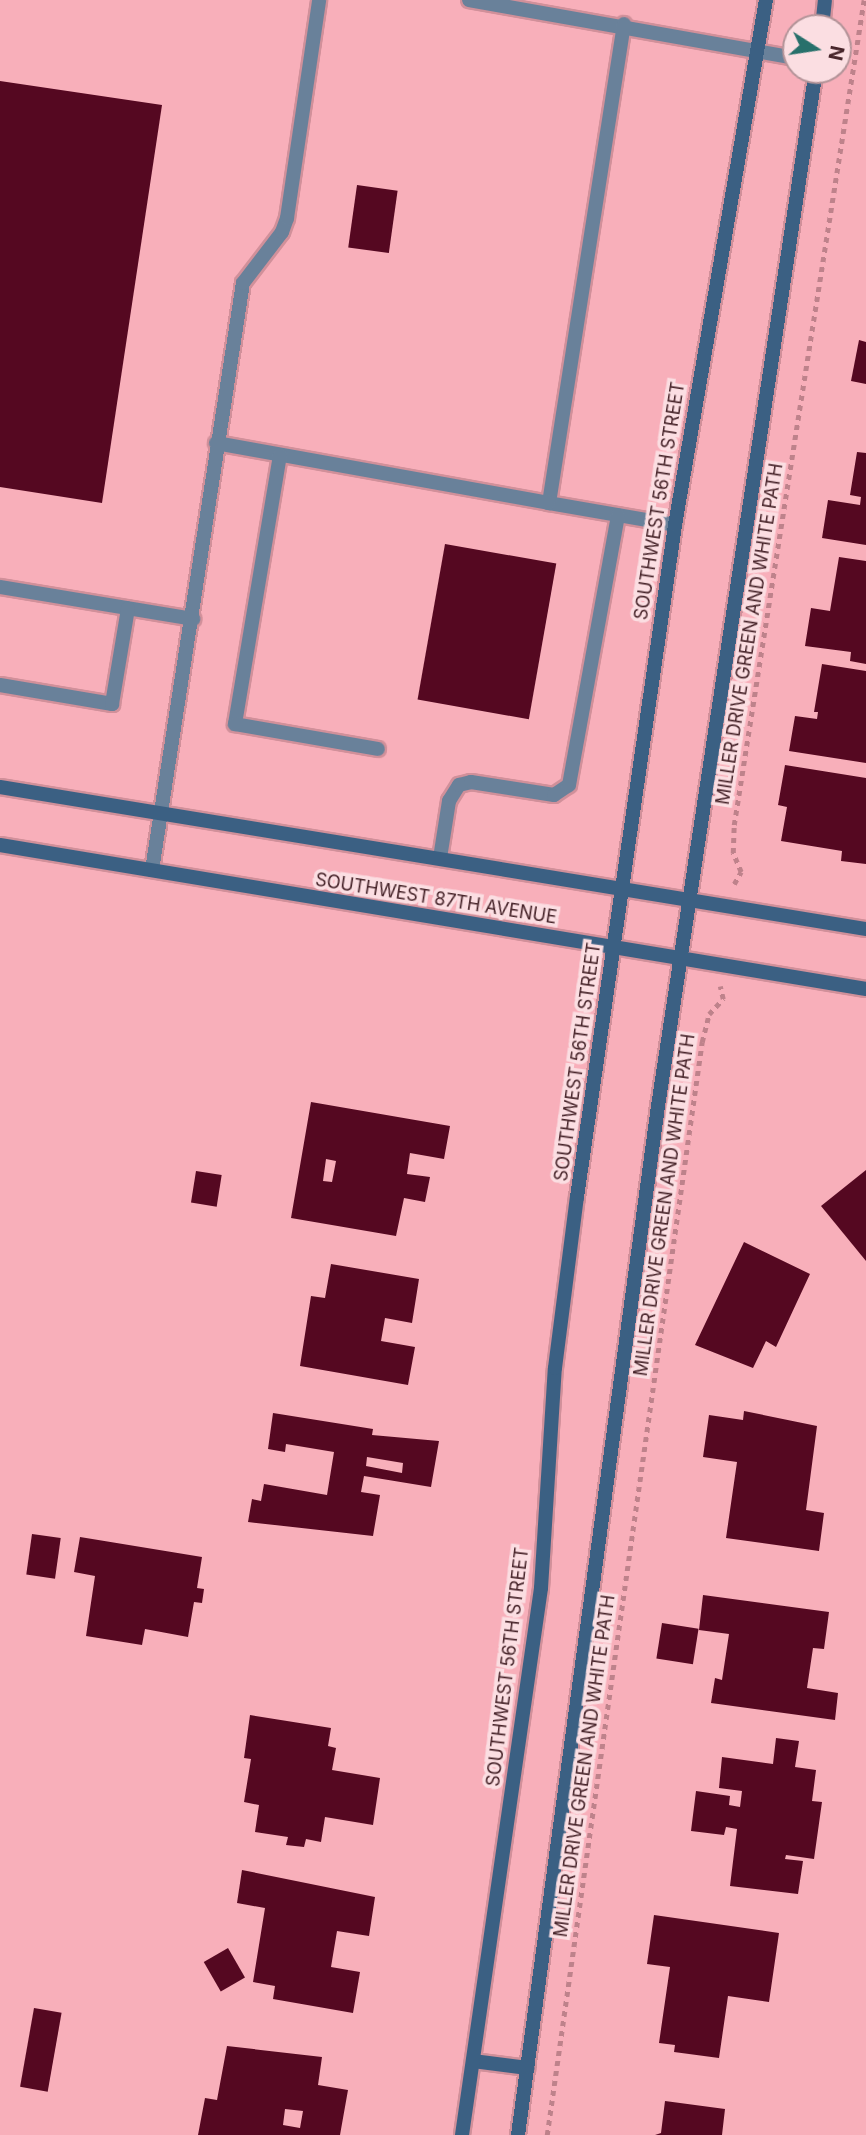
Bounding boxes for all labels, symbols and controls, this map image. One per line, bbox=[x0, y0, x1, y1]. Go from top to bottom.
north arrow bbox=[782, 14, 852, 84]
text: N bbox=[823, 44, 849, 63]
street label: SOUTHWEST 56TH STREET bbox=[631, 380, 689, 622]
street label: MILLER DRIVE GREEN AND WHITE PATH bbox=[712, 462, 788, 806]
street label: SOUTHWEST 87TH AVENUE bbox=[314, 869, 558, 929]
street label: SOUTHWEST 56TH STREET bbox=[551, 941, 605, 1183]
street label: MILLER DRIVE GREEN AND WHITE PATH bbox=[630, 1032, 700, 1378]
street label: SOUTHWEST 56TH STREET bbox=[483, 1546, 533, 1788]
street label: MILLER DRIVE GREEN AND WHITE PATH bbox=[550, 1593, 620, 1939]

